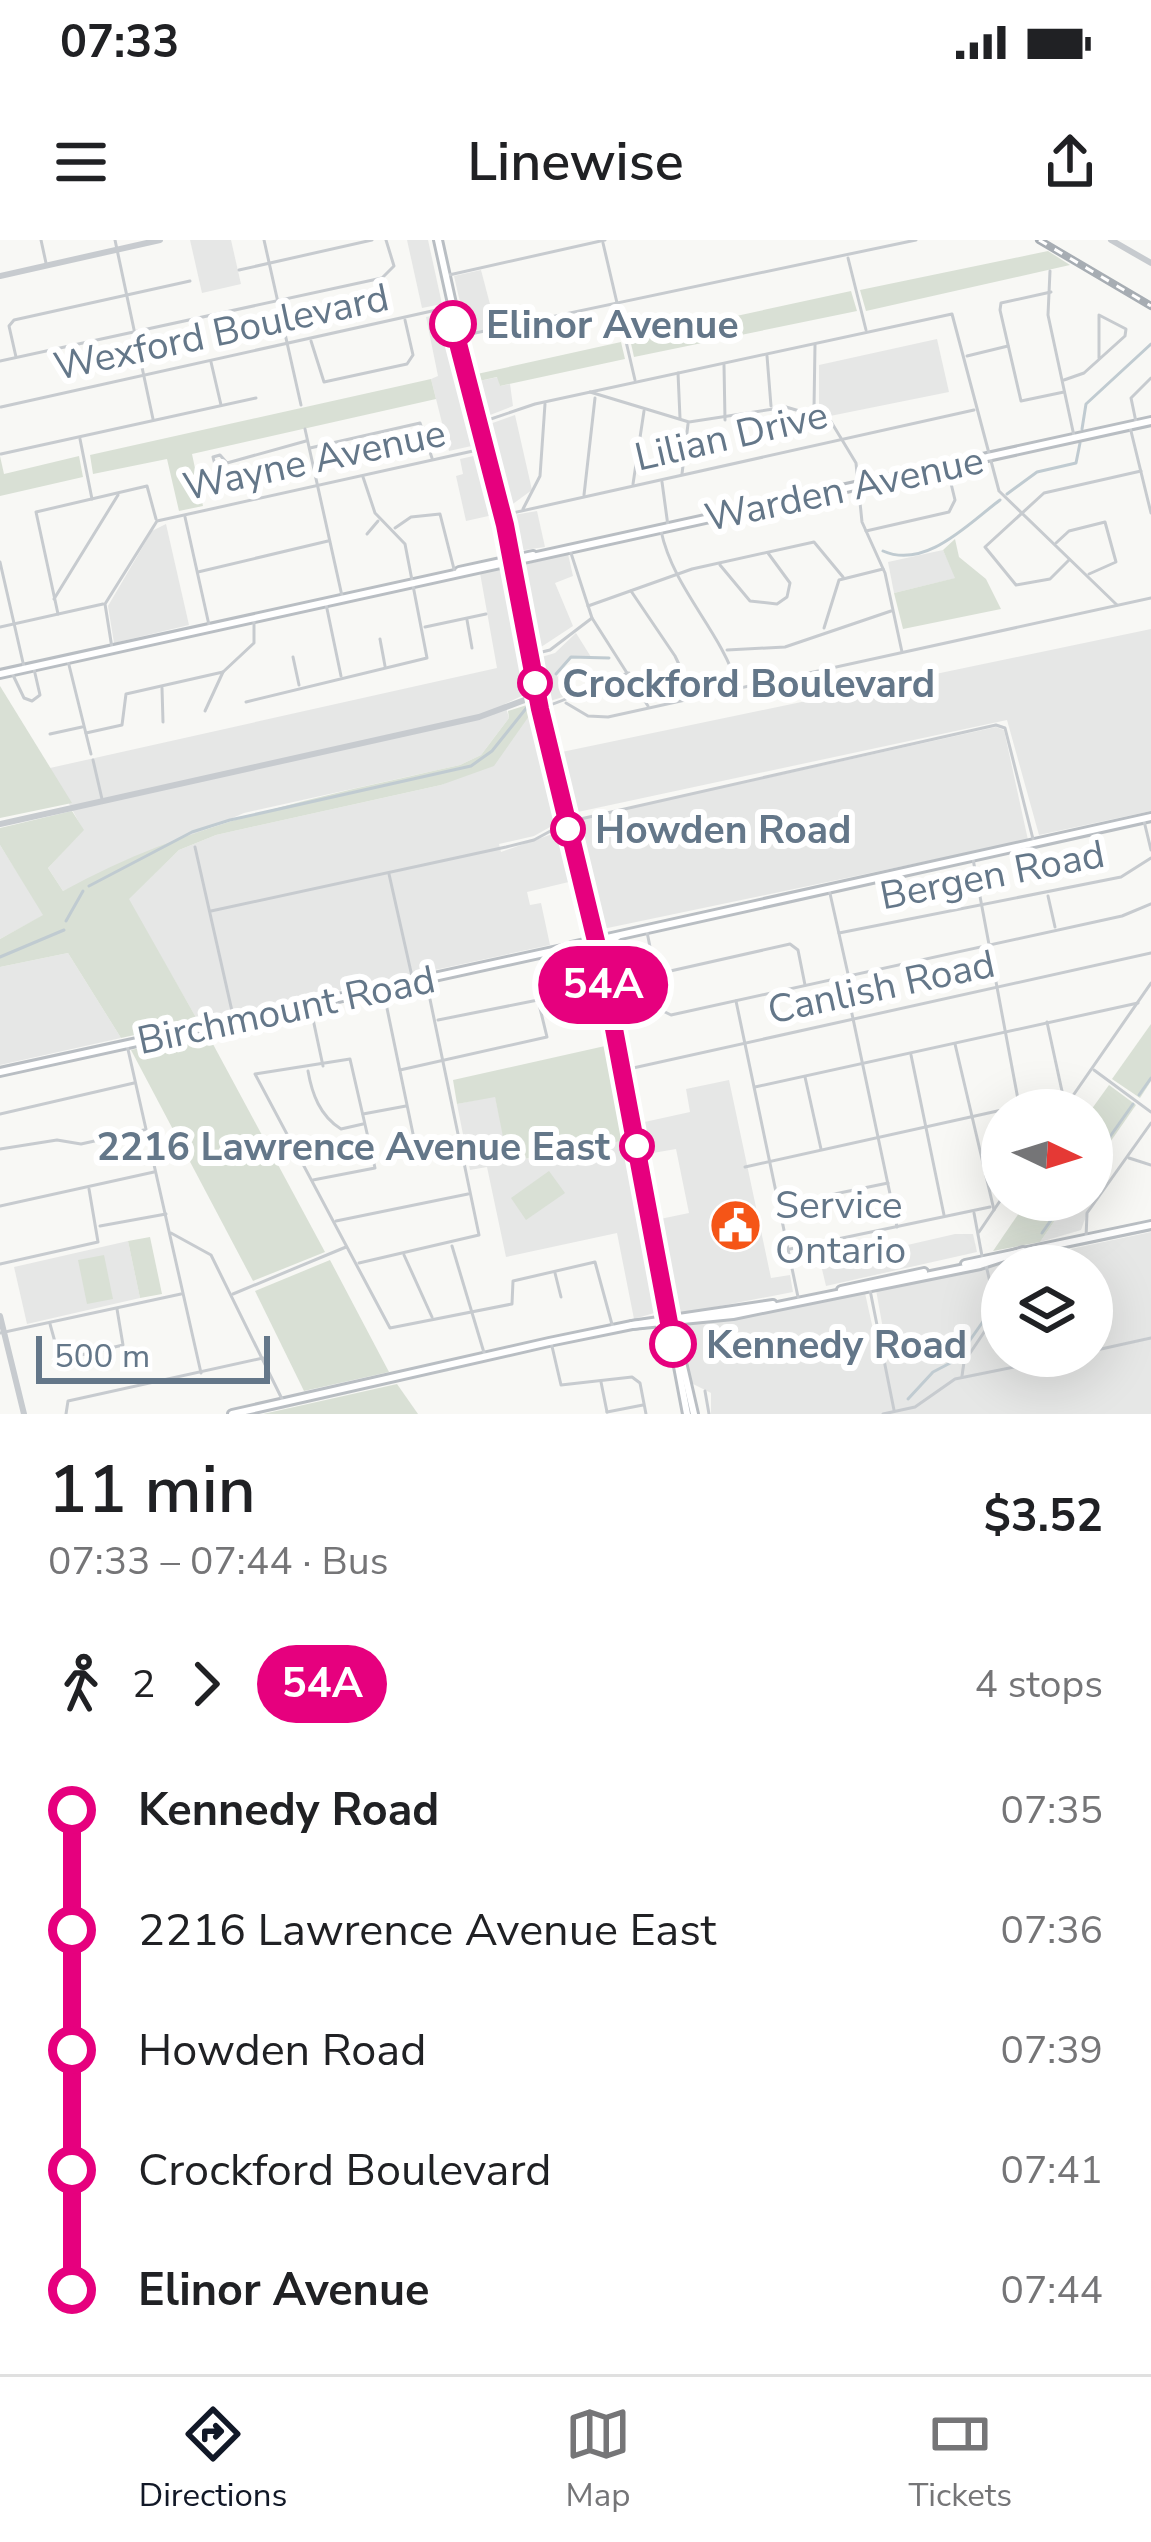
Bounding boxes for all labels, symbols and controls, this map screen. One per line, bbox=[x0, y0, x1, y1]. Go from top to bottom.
text: 07:33 bbox=[60, 12, 179, 73]
text: Linewise bbox=[467, 125, 684, 199]
icon: menu bbox=[48, 129, 114, 195]
icon: share bbox=[1037, 129, 1103, 195]
street label: Wexford Boulevard bbox=[49, 271, 394, 394]
place label: Elinor Avenue bbox=[486, 299, 739, 352]
marker: Elinor Avenue bbox=[431, 302, 475, 346]
street label: Lilian Drive bbox=[630, 389, 833, 484]
street label: Wayne Avenue bbox=[178, 407, 450, 514]
street label: Warden Avenue bbox=[700, 434, 988, 545]
place label: Crockford Boulevard bbox=[562, 658, 935, 711]
marker: Crockford Boulevard bbox=[519, 667, 551, 699]
place label: Howden Road bbox=[595, 804, 851, 857]
marker: Howden Road bbox=[552, 813, 584, 845]
street label: Bergen Road bbox=[876, 828, 1109, 923]
street label: Canlish Road bbox=[763, 938, 1000, 1037]
line badge: 54A bbox=[534, 946, 672, 1024]
street label: Birchmount Road bbox=[133, 953, 440, 1068]
text: 54A bbox=[562, 956, 644, 1013]
north arrow bbox=[981, 1089, 1113, 1221]
map controls bbox=[981, 1089, 1113, 1377]
place label: 2216 Lawrence Avenue East bbox=[96, 1121, 611, 1174]
marker: 2216 Lawrence Avenue East bbox=[621, 1130, 653, 1162]
place label: Service Ontario bbox=[775, 1179, 906, 1277]
public building icon: Service Ontario bbox=[708, 1198, 764, 1254]
button: layers bbox=[981, 1245, 1113, 1377]
place label: Kennedy Road bbox=[706, 1319, 967, 1372]
marker: Kennedy Road bbox=[651, 1322, 695, 1366]
scale bar bbox=[36, 1330, 270, 1383]
text: 500 m bbox=[54, 1334, 150, 1379]
text: 11 min bbox=[48, 1445, 256, 1535]
text: $3.52 bbox=[984, 1486, 1103, 1547]
text: 07:33 – 07:44 · Bus bbox=[48, 1535, 388, 1588]
icon: walk bbox=[48, 1651, 114, 1717]
icon: forward bbox=[173, 1651, 239, 1717]
text: 54A bbox=[281, 1655, 363, 1712]
text: 2 bbox=[132, 1658, 155, 1711]
text: 4 stops bbox=[974, 1658, 1103, 1711]
text: Kennedy Road bbox=[138, 1780, 439, 1841]
text: 07:35 bbox=[1001, 1784, 1103, 1837]
text: 2216 Lawrence Avenue East bbox=[138, 1900, 716, 1961]
text: 07:36 bbox=[1001, 1904, 1103, 1957]
text: Howden Road bbox=[138, 2020, 426, 2081]
text: 07:39 bbox=[1001, 2024, 1103, 2077]
text: Crockford Boulevard bbox=[138, 2140, 552, 2201]
text: 07:41 bbox=[1001, 2144, 1103, 2197]
text: Elinor Avenue bbox=[138, 2260, 429, 2321]
text: 07:44 bbox=[1001, 2264, 1103, 2317]
tab: Directions bbox=[139, 2401, 287, 2518]
tab: Map bbox=[565, 2401, 631, 2518]
tab: Tickets bbox=[908, 2401, 1012, 2518]

